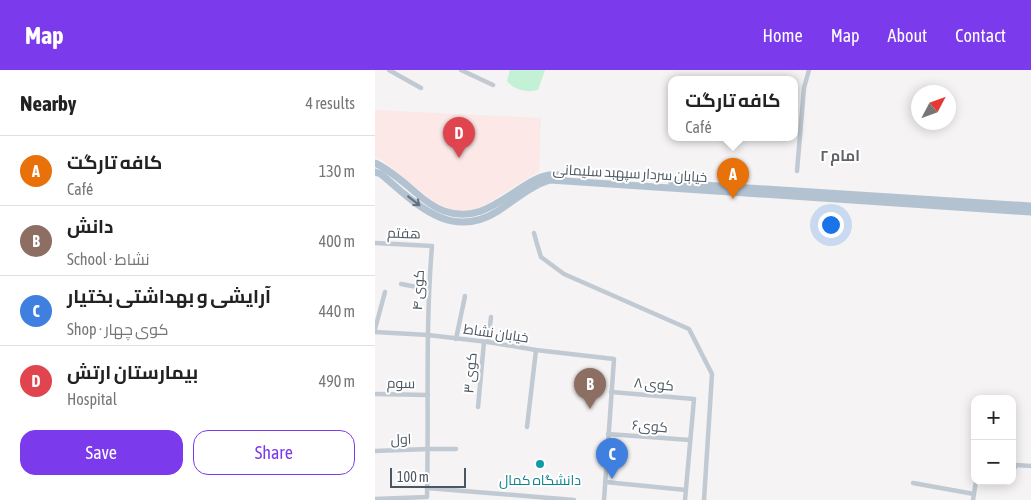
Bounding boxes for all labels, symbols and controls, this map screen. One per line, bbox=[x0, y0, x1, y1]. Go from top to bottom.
text: Map bbox=[25, 22, 64, 49]
text: Home bbox=[763, 25, 803, 46]
text: Map bbox=[831, 25, 860, 46]
text: About bbox=[888, 25, 927, 46]
text: Contact bbox=[955, 25, 1006, 46]
popup bbox=[668, 76, 798, 141]
north arrow bbox=[911, 85, 956, 130]
text: کافه تارگت bbox=[685, 89, 781, 111]
text: Nearby bbox=[20, 91, 76, 115]
text: 4 results bbox=[305, 94, 355, 112]
pin: D bbox=[443, 117, 475, 158]
text: Café bbox=[685, 118, 712, 136]
district label: امام ۲ bbox=[820, 147, 860, 166]
text: کافه تارگت bbox=[67, 151, 162, 173]
pin: A bbox=[717, 158, 749, 199]
street label: خیابان سردار سپهبد سلیمانی bbox=[552, 161, 708, 187]
text: A bbox=[32, 162, 40, 180]
text: 130 m bbox=[319, 162, 355, 180]
text: Café bbox=[67, 180, 93, 198]
one-way arrow bbox=[407, 195, 420, 206]
your location bbox=[818, 212, 844, 238]
text: دانش bbox=[67, 215, 113, 237]
street label: هفتم bbox=[387, 224, 421, 244]
text: B bbox=[32, 232, 40, 250]
text: 400 m bbox=[319, 232, 355, 250]
text: School · نشاط bbox=[67, 250, 149, 268]
street label: کوی ۴ bbox=[409, 269, 427, 311]
text: آرایشی و بهداشتی بختیار bbox=[67, 285, 271, 307]
text: C bbox=[32, 302, 40, 320]
text: 440 m bbox=[319, 302, 355, 320]
text: Shop · کوی چهار bbox=[67, 320, 169, 338]
street label: خیابان نشاط bbox=[462, 321, 530, 345]
street label: کوی ۳ bbox=[460, 352, 480, 394]
text: بیمارستان ارتش bbox=[67, 361, 198, 383]
pin: B bbox=[574, 368, 606, 409]
text: D bbox=[32, 372, 40, 390]
text: 490 m bbox=[319, 372, 355, 390]
street label: کوی ۸ bbox=[633, 374, 675, 394]
street label: سوم bbox=[387, 375, 415, 393]
text: Hospital bbox=[67, 390, 117, 408]
map controls bbox=[971, 395, 1016, 485]
button: + bbox=[971, 395, 1016, 440]
street label: کوی۶ bbox=[631, 416, 669, 436]
button: Save bbox=[20, 430, 183, 475]
button: Share bbox=[193, 430, 355, 475]
street label: اول bbox=[390, 431, 412, 448]
pin: C bbox=[596, 438, 628, 479]
button: − bbox=[971, 440, 1016, 485]
marker: دانشگاه کمال bbox=[534, 458, 546, 470]
scale bar bbox=[390, 465, 466, 488]
text: 100 m bbox=[397, 469, 429, 485]
place label: دانشگاه کمال bbox=[499, 472, 581, 489]

